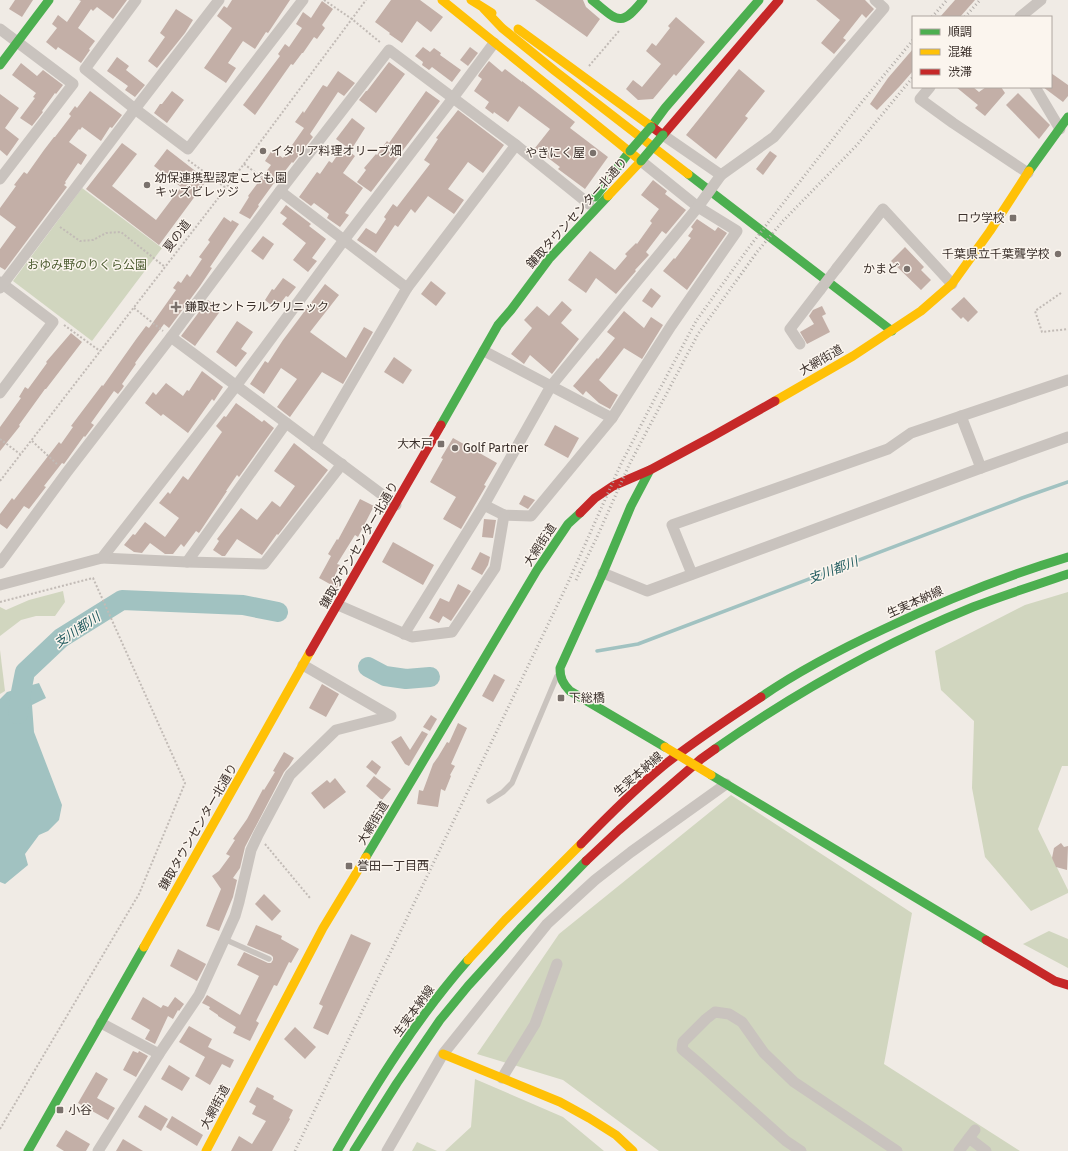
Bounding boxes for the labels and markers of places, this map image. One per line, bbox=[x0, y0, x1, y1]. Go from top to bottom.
place label: イタリア料理オリーブ畑 bbox=[271, 144, 402, 158]
marker: イタリア料理オリーブ畑 bbox=[258, 146, 268, 156]
place label: やきにく屋 bbox=[525, 146, 585, 160]
marker: やきにく屋 bbox=[588, 148, 598, 158]
place label: 幼保連携型認定こども園 キッズビレッジ bbox=[155, 171, 287, 199]
marker: 幼保連携型認定こども園 キッズビレッジ bbox=[142, 180, 152, 190]
place label: ロウ学校 bbox=[957, 211, 1005, 225]
marker: ロウ学校 bbox=[1008, 213, 1018, 223]
place label: 千葉県立千葉聾学校 bbox=[942, 247, 1050, 261]
marker: 千葉県立千葉聾学校 bbox=[1053, 249, 1063, 259]
place label: かまど bbox=[863, 262, 899, 276]
marker: かまど bbox=[902, 264, 912, 274]
place label: 鎌取セントラルクリニック bbox=[185, 300, 329, 314]
marker: 鎌取セントラルクリニック bbox=[170, 301, 182, 313]
place label: 大木戸 bbox=[397, 437, 433, 451]
marker: 大木戸 bbox=[436, 439, 446, 449]
place label: Golf Partner bbox=[463, 441, 529, 455]
marker: Golf Partner bbox=[450, 443, 460, 453]
place label: 下総橋 bbox=[569, 691, 605, 705]
marker: 下総橋 bbox=[556, 693, 566, 703]
place label: 誉田一丁目西 bbox=[357, 859, 429, 873]
marker: 誉田一丁目西 bbox=[344, 861, 354, 871]
place label: 小谷 bbox=[68, 1103, 92, 1117]
marker: 小谷 bbox=[55, 1105, 65, 1115]

